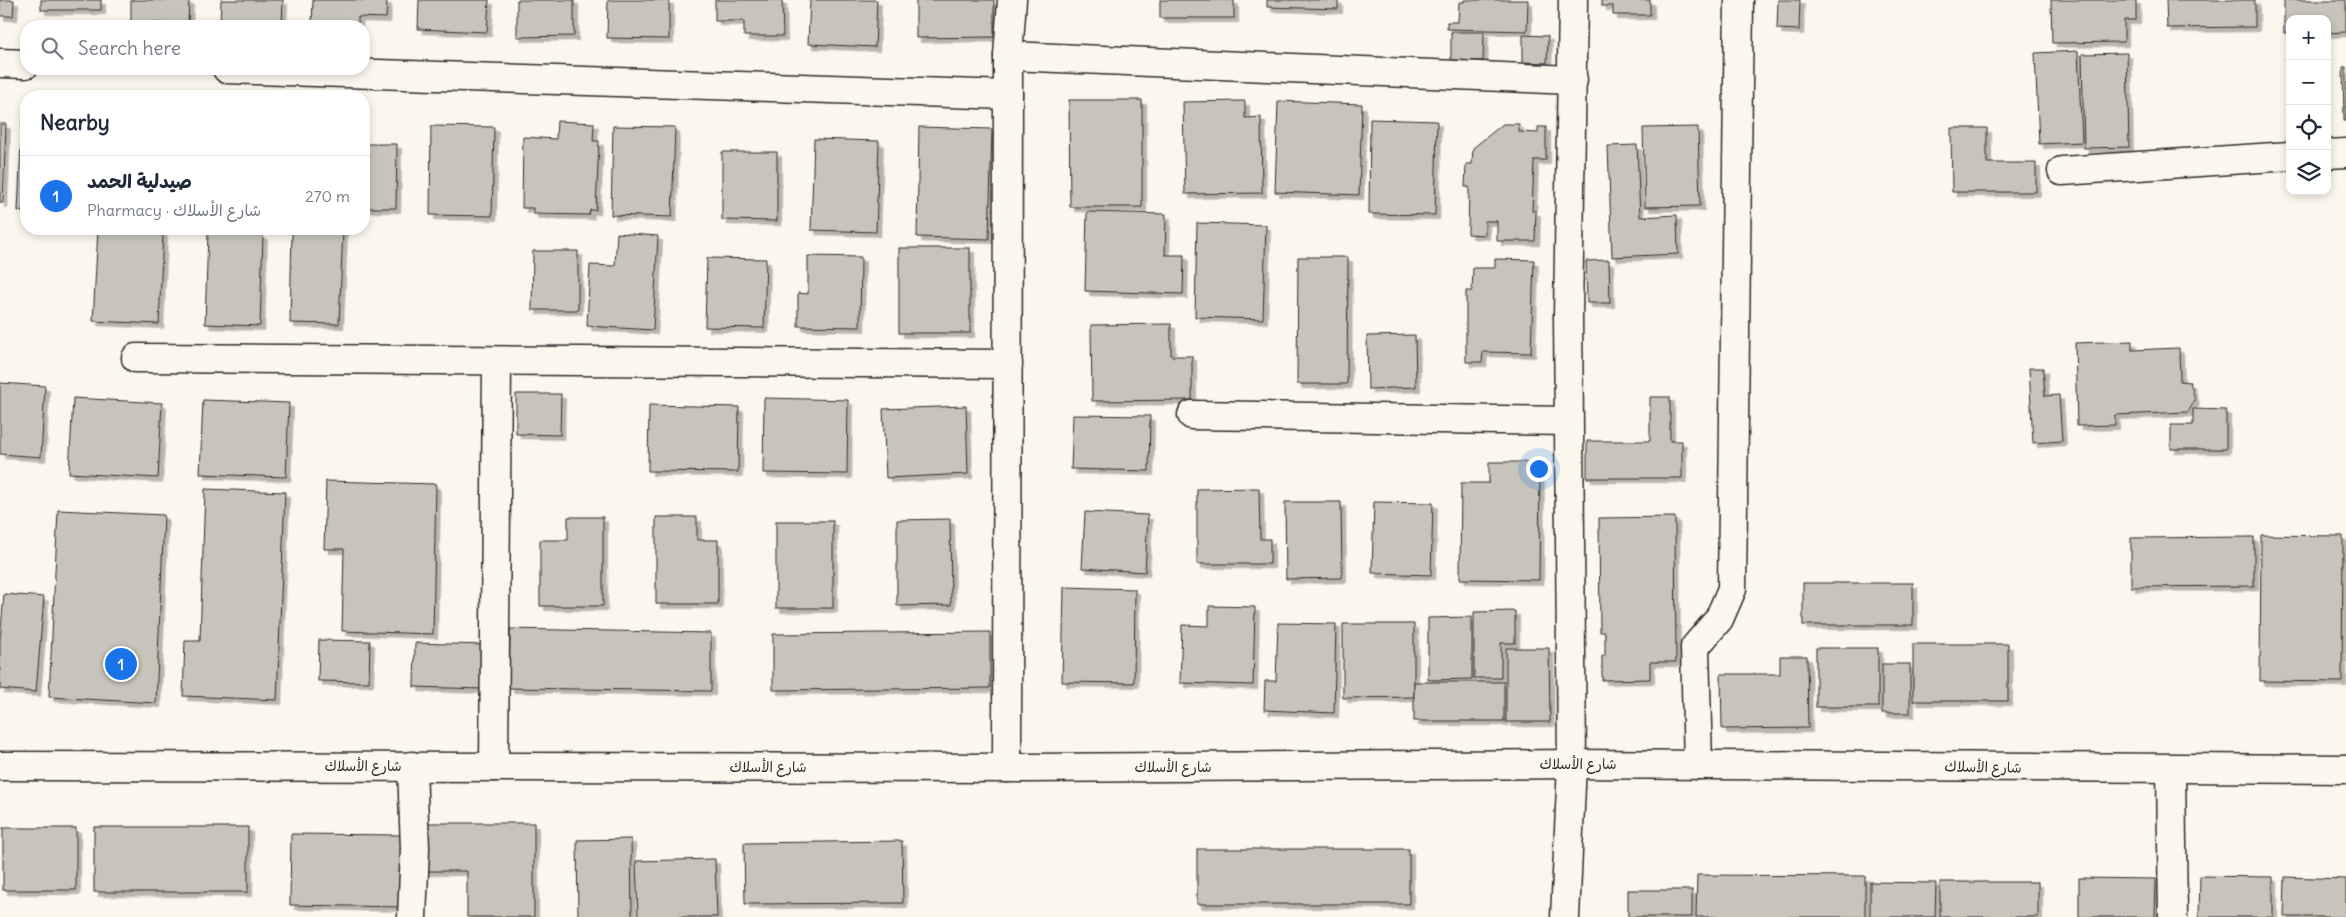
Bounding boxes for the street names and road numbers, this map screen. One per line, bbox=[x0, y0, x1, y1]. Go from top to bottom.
street label: شارع الأسلاك bbox=[1539, 755, 1617, 774]
street label: شارع الأسلاك bbox=[324, 757, 402, 776]
street label: شارع الأسلاك bbox=[1944, 757, 2022, 778]
street label: شارع الأسلاك bbox=[729, 758, 807, 777]
street label: شارع الأسلاك bbox=[1134, 758, 1212, 777]

